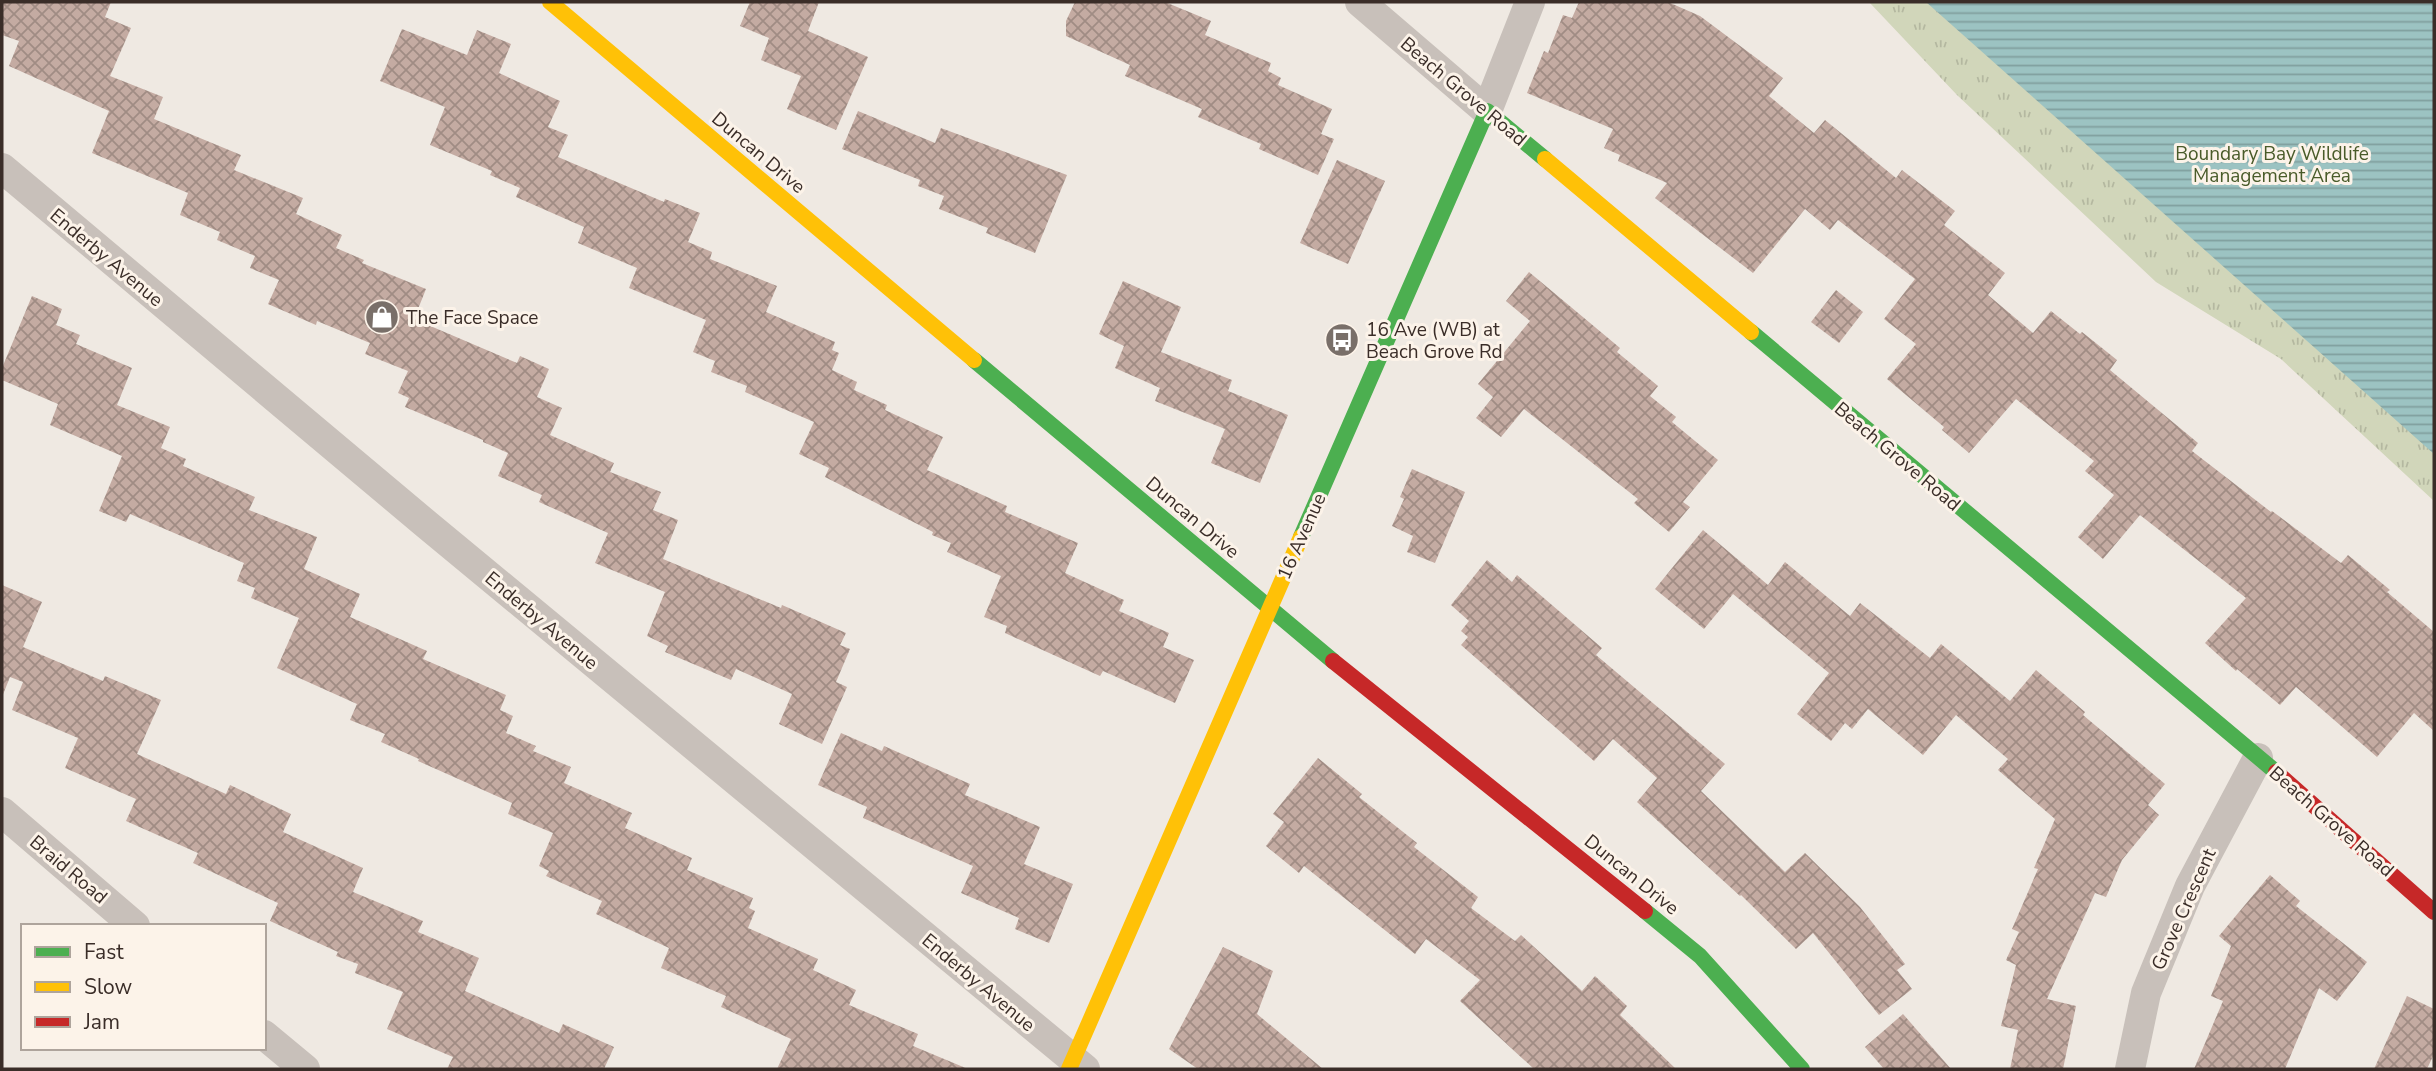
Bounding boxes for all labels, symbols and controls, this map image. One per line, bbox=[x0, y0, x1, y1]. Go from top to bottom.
street label: Beach Grove Road bbox=[1395, 31, 1532, 152]
street label: Duncan Drive bbox=[706, 106, 811, 200]
park label: Boundary Bay Wildlife Management Area bbox=[2175, 141, 2369, 189]
street label: Enderby Avenue bbox=[44, 203, 168, 313]
shop icon: The Face Space bbox=[363, 298, 401, 336]
place label: The Face Space bbox=[406, 305, 538, 331]
place label: 16 Ave (WB) at Beach Grove Rd bbox=[1366, 317, 1503, 365]
bus stop icon: 16 Ave (WB) at Beach Grove Rd bbox=[1323, 321, 1361, 359]
street label: Beach Grove Road bbox=[1829, 396, 1966, 517]
street label: Duncan Drive bbox=[1140, 471, 1245, 565]
street label: 16 Avenue bbox=[1271, 489, 1333, 584]
street label: Enderby Avenue bbox=[479, 566, 603, 676]
street label: Beach Grove Road bbox=[2263, 760, 2399, 883]
street label: Duncan Drive bbox=[1578, 828, 1684, 921]
street label: Braid Road bbox=[24, 830, 113, 910]
street label: Grove Crescent bbox=[2146, 844, 2222, 974]
legend bbox=[21, 924, 266, 1050]
street label: Enderby Avenue bbox=[916, 928, 1040, 1038]
text: Fast bbox=[84, 938, 124, 966]
text: Slow bbox=[84, 973, 133, 1001]
text: Jam bbox=[83, 1008, 120, 1036]

